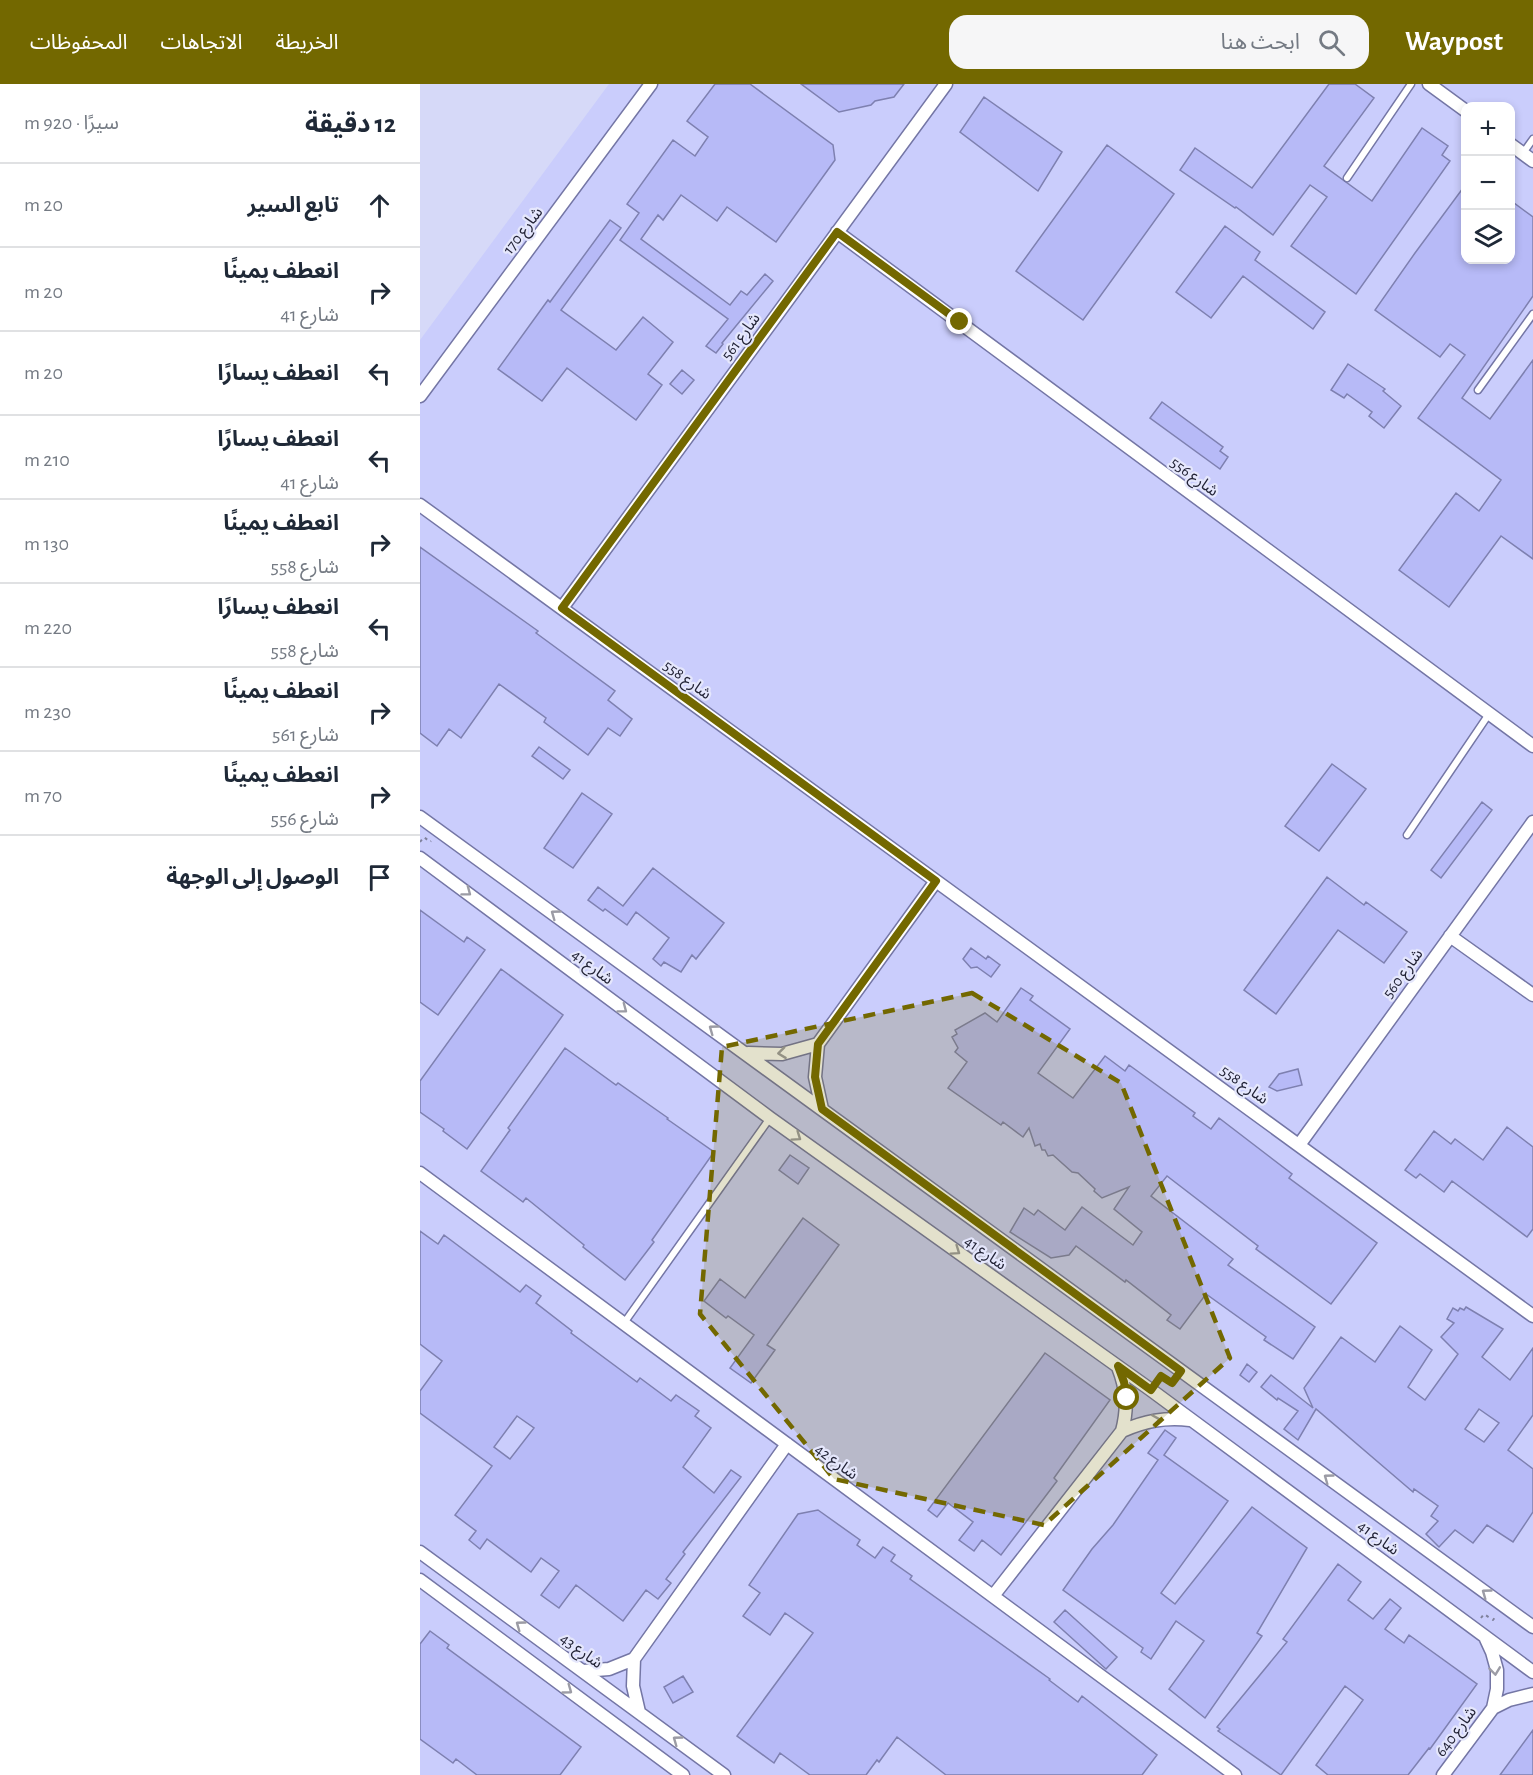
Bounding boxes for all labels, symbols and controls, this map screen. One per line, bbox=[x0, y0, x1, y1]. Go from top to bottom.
search box bbox=[949, 15, 1369, 69]
icon: search bbox=[1315, 26, 1348, 59]
text: Waypost bbox=[1405, 28, 1503, 56]
text: ابحث هنا bbox=[1221, 31, 1300, 53]
text: المحفوظات bbox=[30, 32, 127, 53]
text: الاتجاهات bbox=[160, 32, 242, 53]
text: الخريطة bbox=[275, 32, 338, 53]
map controls bbox=[1461, 102, 1515, 264]
button: + bbox=[1461, 102, 1515, 156]
text: 12 دقيقة bbox=[305, 111, 396, 137]
text: سيرًا · 920 m bbox=[24, 113, 119, 133]
button: − bbox=[1461, 156, 1515, 210]
icon: ahead bbox=[363, 189, 396, 222]
text: تابع السير bbox=[247, 194, 339, 216]
text: 20 m bbox=[24, 195, 63, 215]
street label: شارع 170 bbox=[500, 204, 549, 260]
button: layers bbox=[1461, 210, 1515, 264]
text: انعطف يمينًا bbox=[223, 260, 339, 282]
icon: right bbox=[363, 276, 396, 309]
text: 20 m bbox=[24, 282, 63, 302]
text: شارع 41 bbox=[280, 305, 339, 325]
route end bbox=[946, 308, 972, 334]
street label: شارع 561 bbox=[719, 310, 766, 365]
icon: left bbox=[363, 357, 396, 390]
text: انعطف يسارًا bbox=[217, 362, 339, 384]
text: 20 m bbox=[24, 363, 63, 383]
text: انعطف يسارًا bbox=[217, 428, 339, 450]
icon: left bbox=[363, 444, 396, 477]
text: 210 m bbox=[24, 450, 70, 470]
street label: شارع 556 bbox=[1165, 454, 1221, 503]
text: شارع 41 bbox=[280, 473, 339, 493]
text: انعطف يمينًا bbox=[223, 512, 339, 534]
icon: right bbox=[363, 528, 396, 561]
text: 130 m bbox=[24, 534, 69, 554]
text: شارع 558 bbox=[271, 557, 339, 577]
text: انعطف يسارًا bbox=[217, 596, 339, 618]
icon: left bbox=[363, 612, 396, 645]
text: 220 m bbox=[24, 618, 72, 638]
text: شارع 558 bbox=[271, 641, 339, 661]
street label: شارع 558 bbox=[658, 657, 714, 706]
text: انعطف يمينًا bbox=[223, 680, 339, 702]
icon: right bbox=[363, 696, 396, 729]
text: 230 m bbox=[24, 702, 71, 722]
text: شارع 561 bbox=[272, 725, 339, 745]
text: انعطف يمينًا bbox=[223, 764, 339, 786]
icon: right bbox=[363, 780, 396, 813]
text: 70 m bbox=[24, 786, 62, 806]
text: شارع 556 bbox=[271, 809, 339, 829]
icon: arrive bbox=[363, 861, 396, 894]
text: الوصول إلى الوجهة bbox=[166, 866, 339, 888]
one-way arrow bbox=[460, 885, 471, 896]
one-way arrow bbox=[550, 911, 561, 922]
street label: شارع 41 bbox=[566, 946, 616, 991]
street label: شارع 560 bbox=[1380, 946, 1429, 1003]
one-way arrow bbox=[617, 1002, 628, 1013]
one-way arrow bbox=[708, 1025, 719, 1036]
one-way arrow bbox=[778, 1047, 787, 1059]
street label: شارع 558 bbox=[1215, 1062, 1271, 1111]
one-way arrow bbox=[790, 1130, 801, 1141]
street label: شارع 41 bbox=[959, 1233, 1009, 1276]
one-way arrow bbox=[949, 1244, 960, 1255]
route start bbox=[1113, 1384, 1139, 1410]
one-way arrow bbox=[1151, 1415, 1161, 1427]
street label: شارع 42 bbox=[810, 1441, 861, 1486]
one-way arrow bbox=[1324, 1474, 1335, 1485]
street label: شارع 41 bbox=[1352, 1518, 1402, 1561]
one-way arrow bbox=[1481, 1589, 1492, 1600]
one-way arrow bbox=[515, 1622, 526, 1633]
street label: شارع 43 bbox=[555, 1630, 606, 1675]
one-way arrow bbox=[1489, 1666, 1501, 1675]
one-way arrow bbox=[562, 1683, 573, 1694]
street label: شارع 640 bbox=[1432, 1704, 1482, 1762]
one-way arrow bbox=[673, 1737, 684, 1748]

